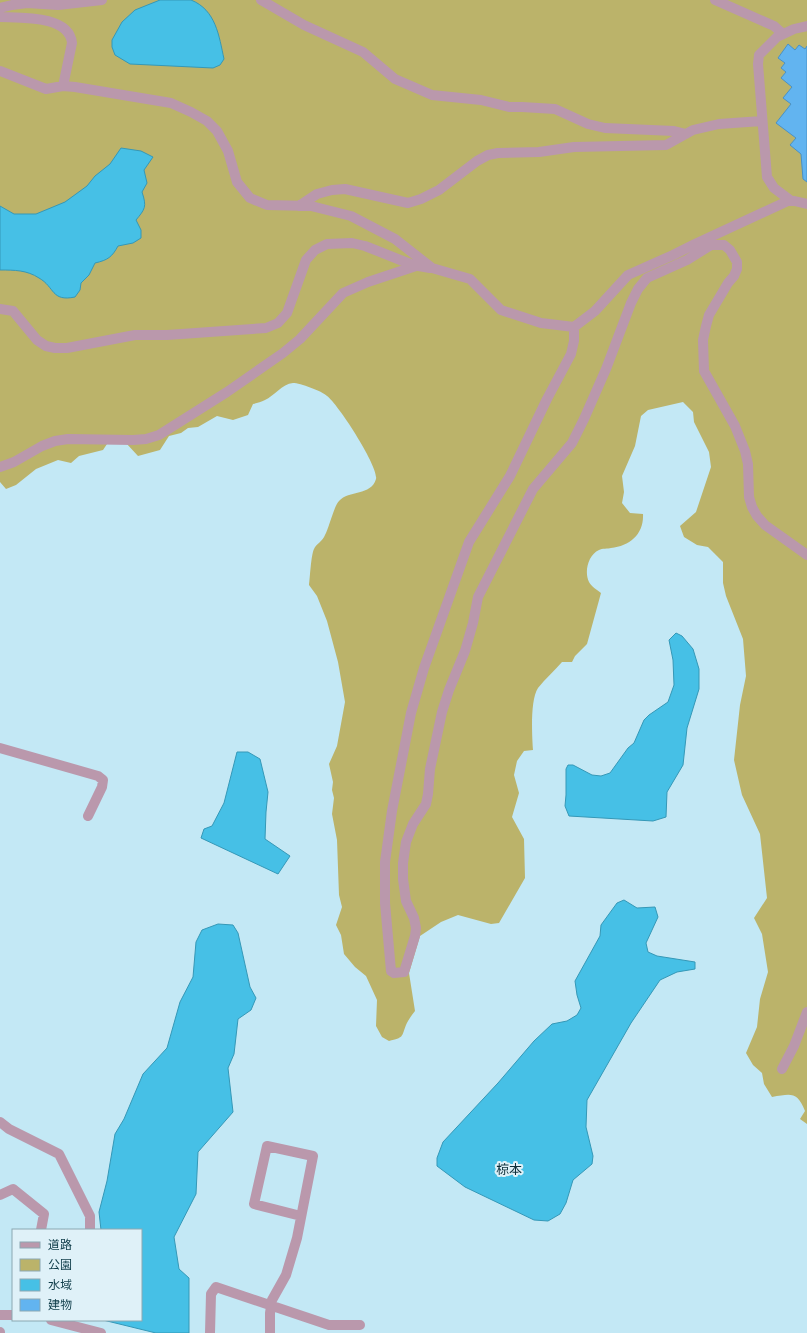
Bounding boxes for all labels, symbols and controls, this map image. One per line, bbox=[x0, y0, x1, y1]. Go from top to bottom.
district label: 椋本 bbox=[496, 1162, 522, 1177]
legend bbox=[12, 1229, 142, 1321]
text: 道路 bbox=[48, 1238, 72, 1252]
text: 公園 bbox=[48, 1258, 72, 1272]
text: 水域 bbox=[48, 1278, 72, 1292]
text: 建物 bbox=[48, 1298, 72, 1312]

